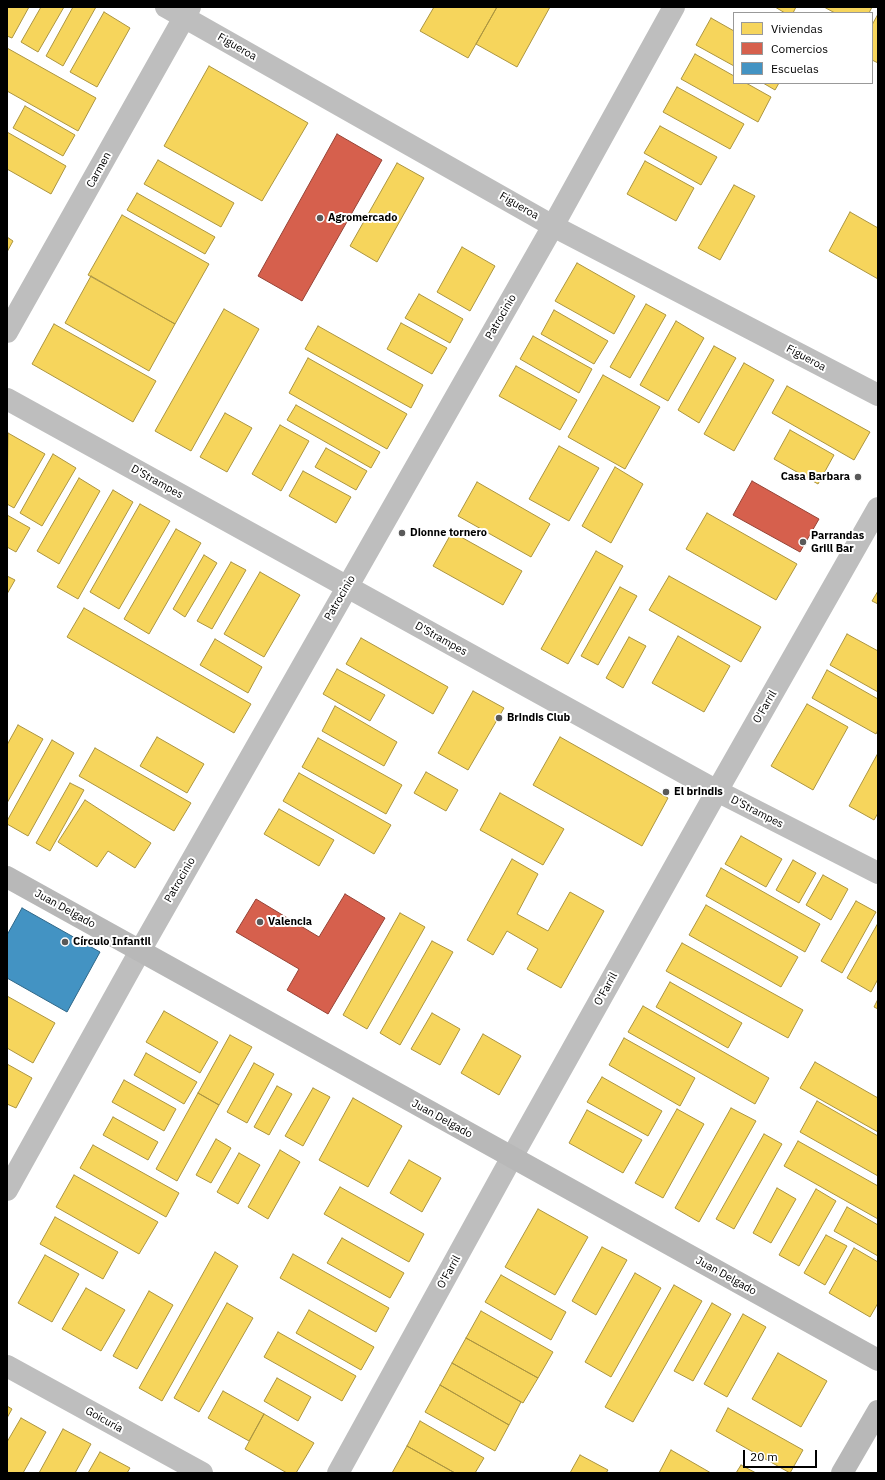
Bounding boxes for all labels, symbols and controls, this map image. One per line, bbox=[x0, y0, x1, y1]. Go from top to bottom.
legend bbox=[733, 12, 873, 84]
text: Viviendas bbox=[771, 21, 823, 36]
street label: Figueroa bbox=[215, 31, 259, 63]
text: Comercios bbox=[771, 41, 828, 56]
text: Escuelas bbox=[771, 61, 819, 76]
street label: Carmen bbox=[84, 150, 114, 190]
street label: Figueroa bbox=[497, 190, 541, 222]
place label: Agromercado bbox=[328, 211, 397, 225]
marker: Agromercado bbox=[315, 213, 325, 223]
street label: Patrocinio bbox=[483, 292, 519, 342]
street label: Figueroa bbox=[784, 342, 828, 374]
street label: D'Strampes bbox=[129, 462, 185, 502]
place label: Casa Barbara bbox=[781, 470, 850, 484]
marker: Casa Barbara bbox=[853, 472, 863, 482]
place label: Dionne tornero bbox=[410, 526, 487, 540]
marker: Dionne tornero bbox=[397, 528, 407, 538]
place label: Parrandas Grill Bar bbox=[811, 529, 864, 555]
marker: Parrandas Grill Bar bbox=[798, 537, 808, 547]
street label: Patrocinio bbox=[322, 573, 358, 623]
street label: D'Strampes bbox=[413, 619, 469, 659]
street label: O'Farril bbox=[750, 688, 780, 726]
place label: Brindis Club bbox=[507, 711, 570, 725]
marker: Brindis Club bbox=[494, 713, 504, 723]
place label: El brindis bbox=[674, 785, 723, 799]
marker: El brindis bbox=[661, 787, 671, 797]
street label: D'Strampes bbox=[728, 793, 786, 831]
street label: Patrocinio bbox=[162, 855, 198, 905]
street label: Juan Delgado bbox=[32, 887, 98, 931]
place label: Valencia bbox=[268, 915, 312, 929]
marker: Valencia bbox=[255, 917, 265, 927]
place label: Círculo Infantil bbox=[73, 935, 151, 949]
marker: Círculo Infantil bbox=[60, 937, 70, 947]
street label: O'Farril bbox=[592, 970, 620, 1008]
street label: Juan Delgado bbox=[409, 1097, 475, 1141]
street label: O'Farril bbox=[435, 1253, 463, 1291]
street label: Juan Delgado bbox=[693, 1254, 759, 1298]
street label: Goicuría bbox=[83, 1404, 125, 1436]
scale bar bbox=[745, 1442, 819, 1468]
text: 20 m bbox=[750, 1449, 778, 1464]

